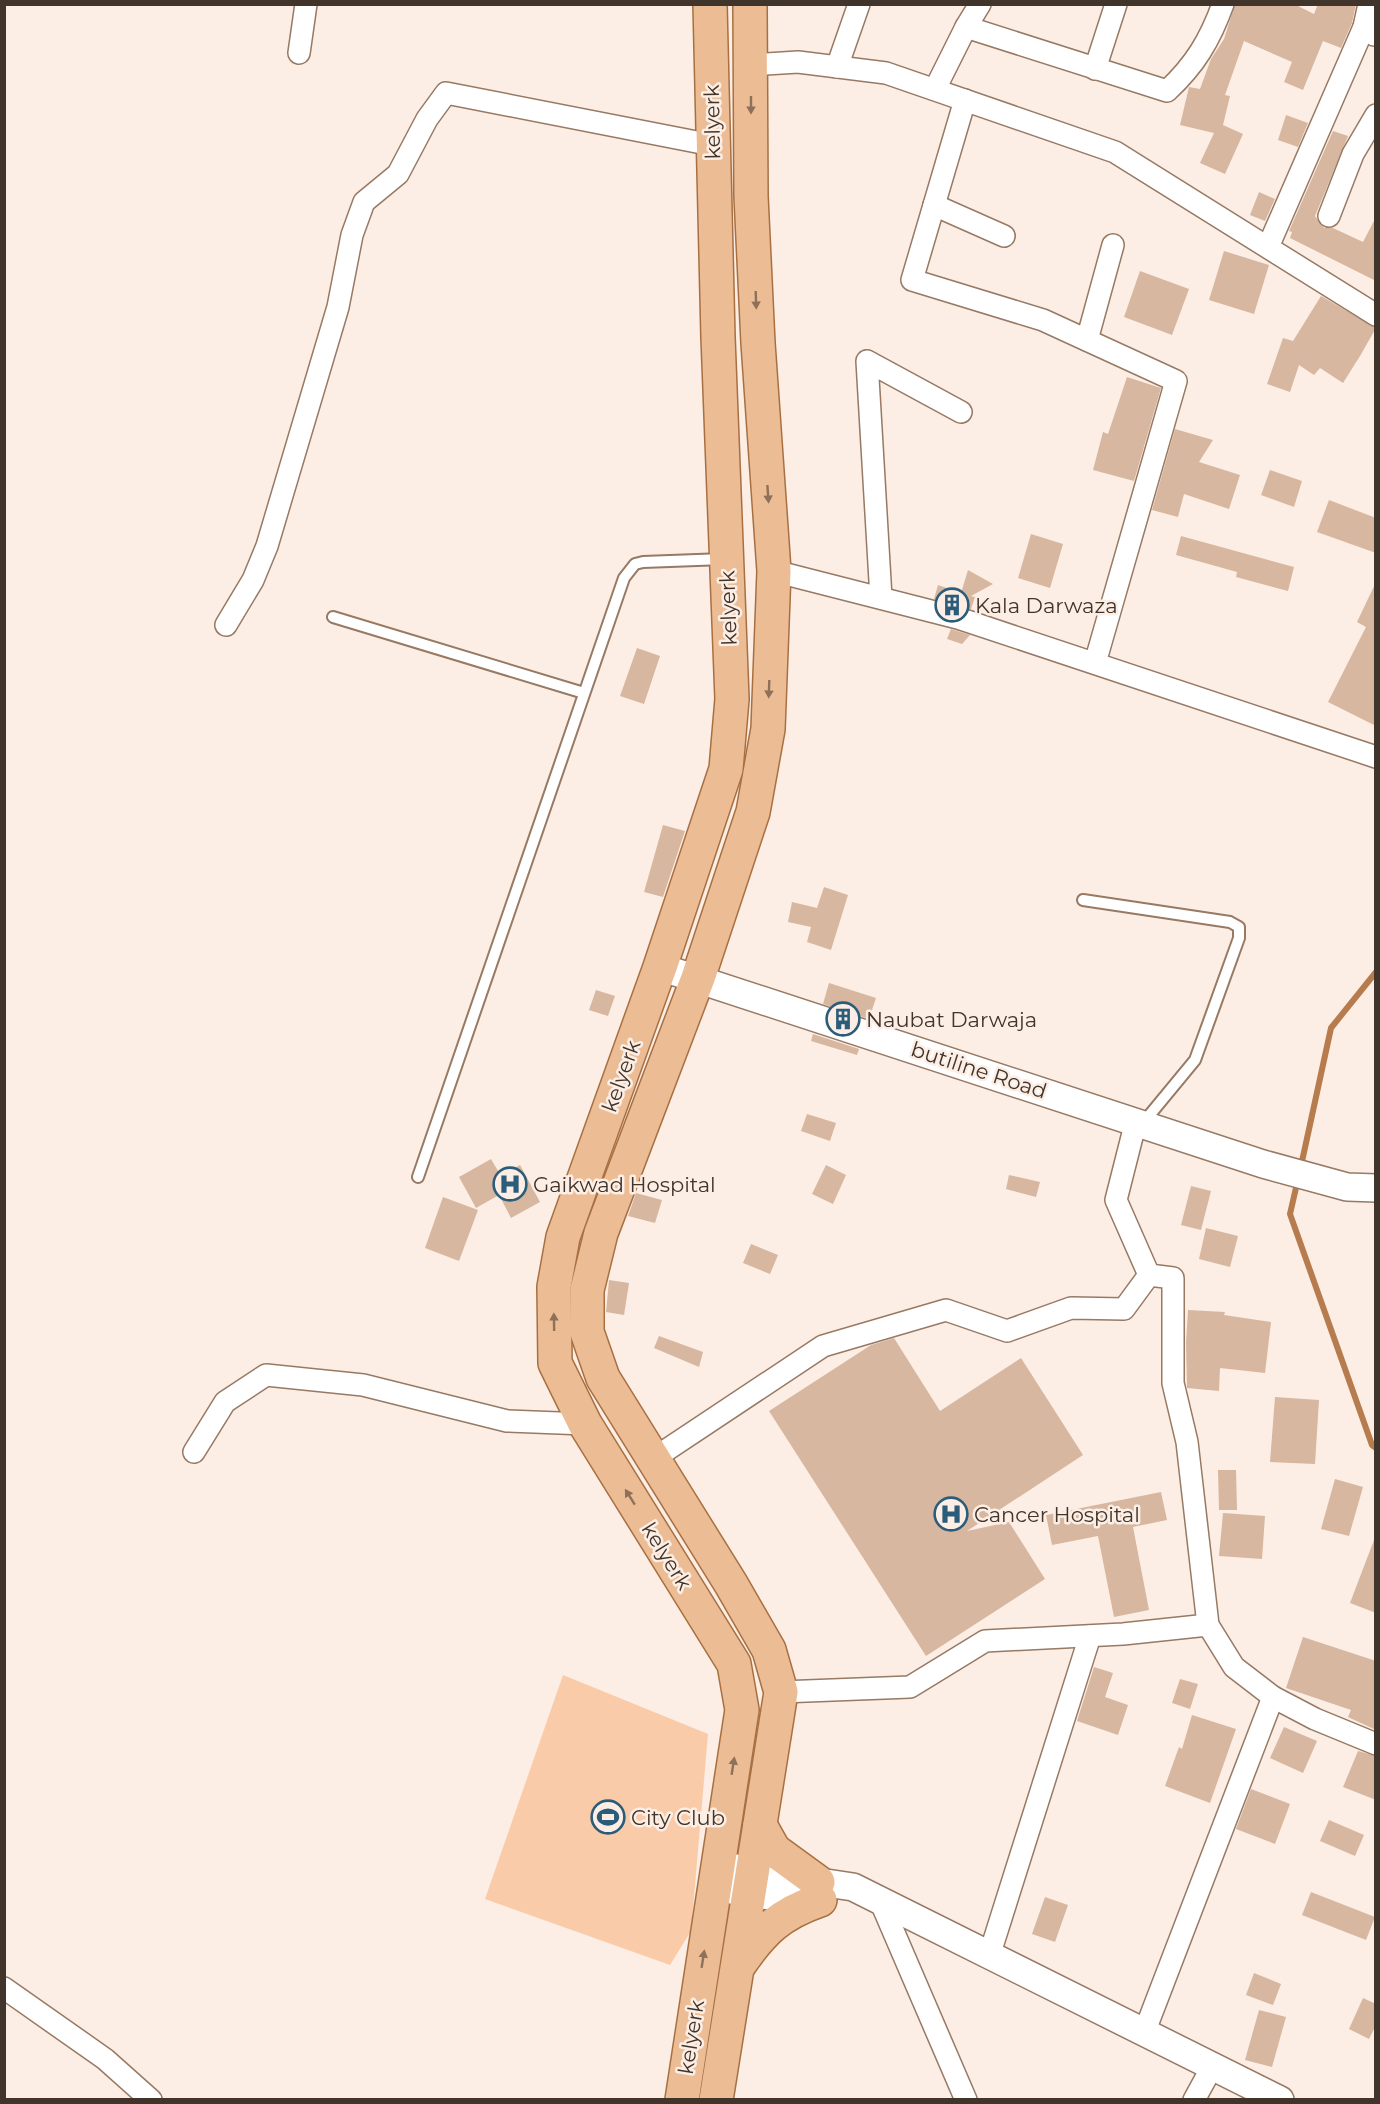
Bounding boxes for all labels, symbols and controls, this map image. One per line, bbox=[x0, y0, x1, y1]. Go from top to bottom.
street label: kelyerk bbox=[699, 84, 725, 160]
one-way arrow bbox=[746, 95, 756, 114]
one-way arrow bbox=[751, 290, 760, 309]
one-way arrow bbox=[763, 485, 773, 504]
street label: kelyerk bbox=[714, 570, 742, 646]
building icon: Kala Darwaza bbox=[934, 587, 970, 623]
place label: Kala Darwaza bbox=[975, 593, 1118, 618]
one-way arrow bbox=[765, 680, 774, 699]
building icon: Naubat Darwaja bbox=[825, 1001, 861, 1037]
place label: Naubat Darwaja bbox=[866, 1007, 1037, 1032]
street label: kelyerk bbox=[596, 1036, 646, 1115]
street label: butiline Road bbox=[908, 1036, 1050, 1104]
hospital icon: Gaikwad Hospital bbox=[492, 1166, 528, 1202]
place label: Gaikwad Hospital bbox=[533, 1172, 716, 1197]
one-way arrow bbox=[549, 1312, 559, 1331]
one-way arrow bbox=[625, 1489, 636, 1505]
hospital icon: Cancer Hospital bbox=[933, 1496, 969, 1532]
place label: Cancer Hospital bbox=[974, 1502, 1140, 1527]
street label: kelyerk bbox=[637, 1518, 698, 1595]
one-way arrow bbox=[729, 1756, 738, 1775]
sports icon: City Club bbox=[590, 1799, 626, 1835]
place label: City Club bbox=[631, 1805, 725, 1830]
one-way arrow bbox=[699, 1949, 708, 1968]
street label: kelyerk bbox=[673, 1998, 709, 2076]

